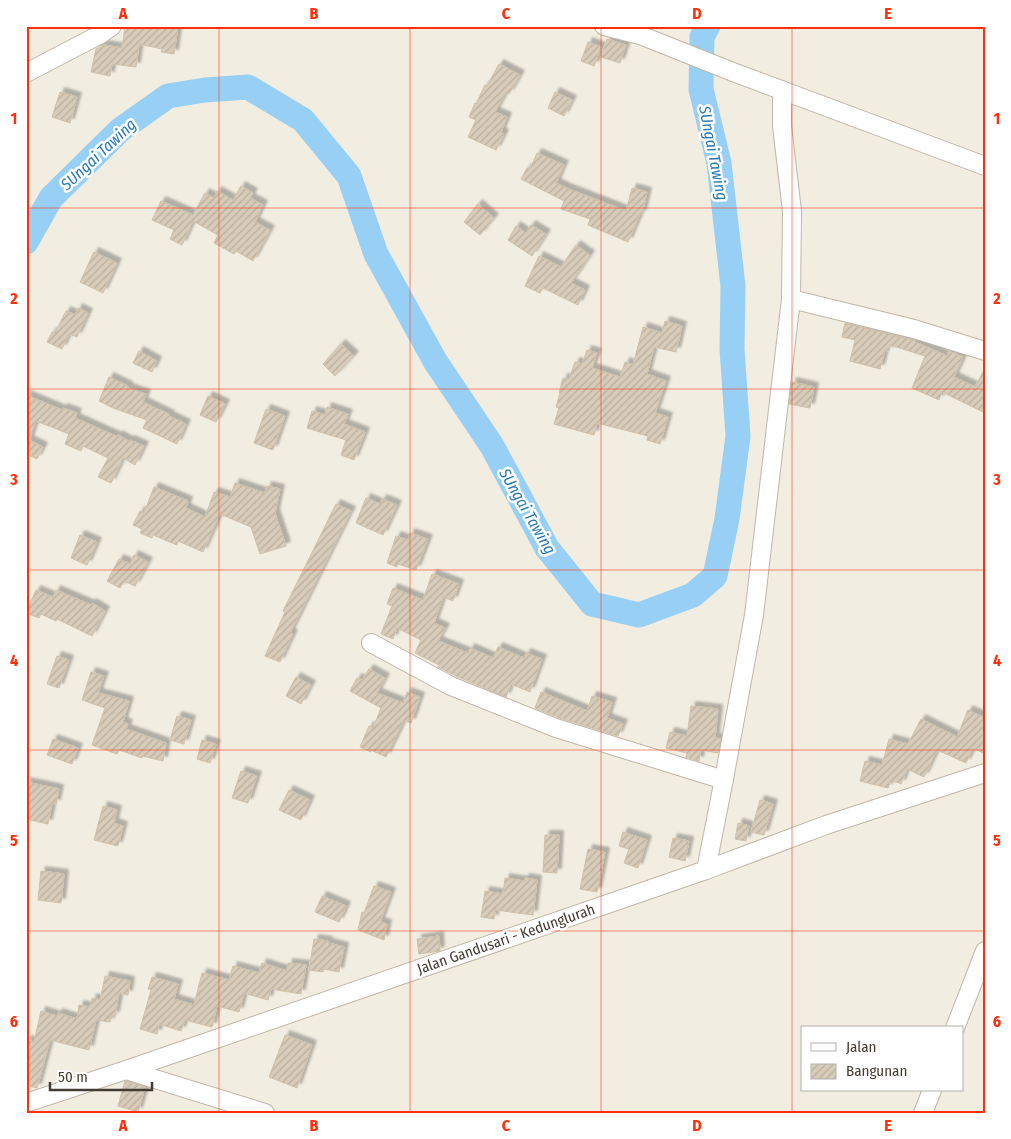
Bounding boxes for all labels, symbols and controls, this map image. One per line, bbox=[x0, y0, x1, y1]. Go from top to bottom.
text: A bbox=[118, 4, 128, 23]
text: B bbox=[310, 4, 319, 23]
text: C bbox=[502, 4, 511, 23]
text: D bbox=[692, 4, 702, 23]
text: E bbox=[884, 4, 892, 23]
water label: SUngai Tawing bbox=[695, 103, 732, 202]
text: 1 bbox=[11, 109, 17, 128]
text: 1 bbox=[994, 109, 1000, 128]
water label: SUngai Tawing bbox=[56, 115, 140, 195]
text: 2 bbox=[9, 289, 18, 308]
text: 2 bbox=[992, 289, 1001, 308]
water label: SUngai Tawing bbox=[495, 464, 560, 558]
text: 3 bbox=[9, 470, 18, 489]
text: 3 bbox=[992, 470, 1001, 489]
text: 4 bbox=[10, 651, 18, 670]
text: 4 bbox=[993, 651, 1001, 670]
text: 5 bbox=[10, 831, 18, 850]
text: 5 bbox=[993, 831, 1001, 850]
street label: Jalan Gandusari - Kedunglurah bbox=[415, 900, 597, 978]
text: 6 bbox=[10, 1012, 18, 1031]
text: 6 bbox=[993, 1012, 1001, 1031]
legend bbox=[801, 1026, 964, 1092]
text: Jalan bbox=[846, 1038, 876, 1056]
scale bar bbox=[50, 1059, 152, 1091]
text: Bangunan bbox=[846, 1062, 907, 1080]
text: 50 m bbox=[58, 1068, 88, 1086]
text: A bbox=[118, 1116, 128, 1135]
text: B bbox=[310, 1116, 319, 1135]
text: C bbox=[502, 1116, 511, 1135]
text: D bbox=[692, 1116, 702, 1135]
text: E bbox=[884, 1116, 892, 1135]

